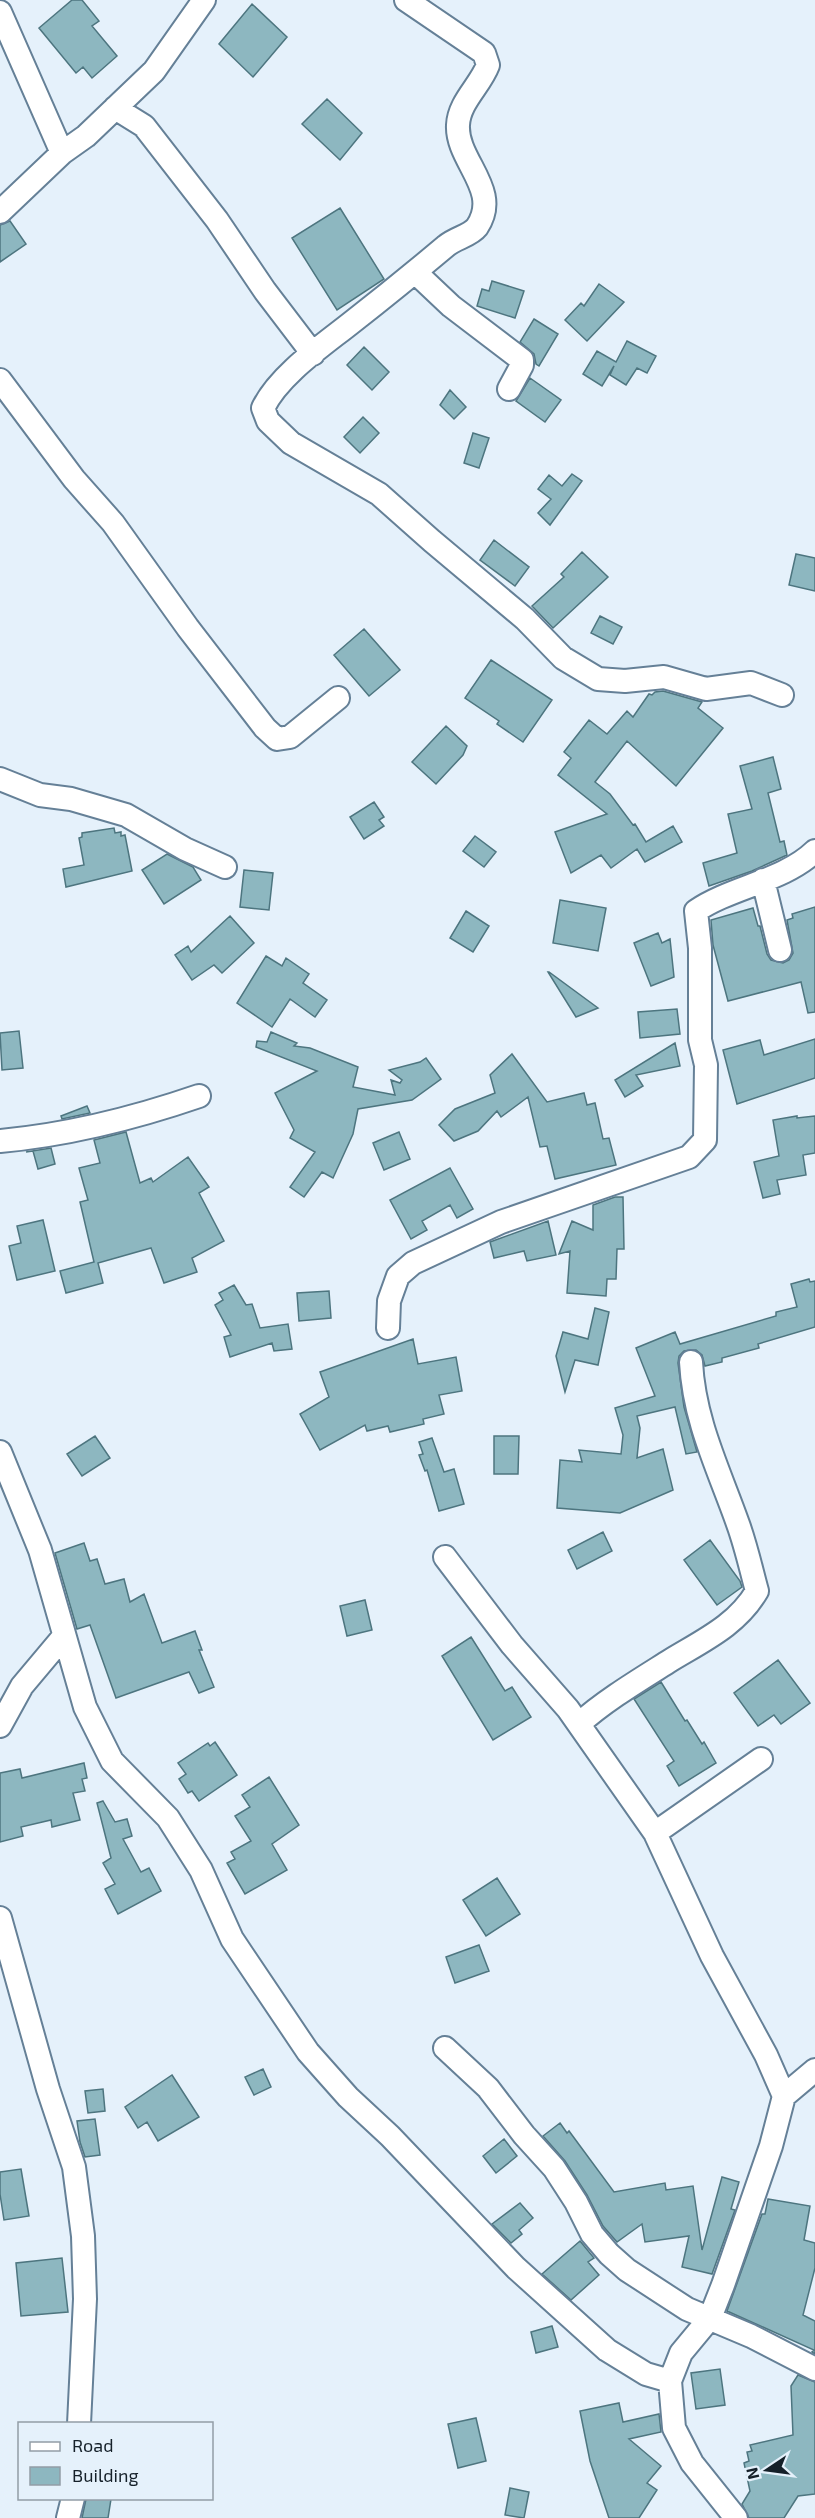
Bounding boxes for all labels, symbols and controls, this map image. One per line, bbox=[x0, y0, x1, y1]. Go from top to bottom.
legend bbox=[18, 2422, 213, 2500]
text: Road bbox=[72, 2434, 113, 2456]
north arrow bbox=[737, 2440, 797, 2500]
text: Building bbox=[72, 2464, 139, 2486]
text: N bbox=[741, 2466, 762, 2481]

